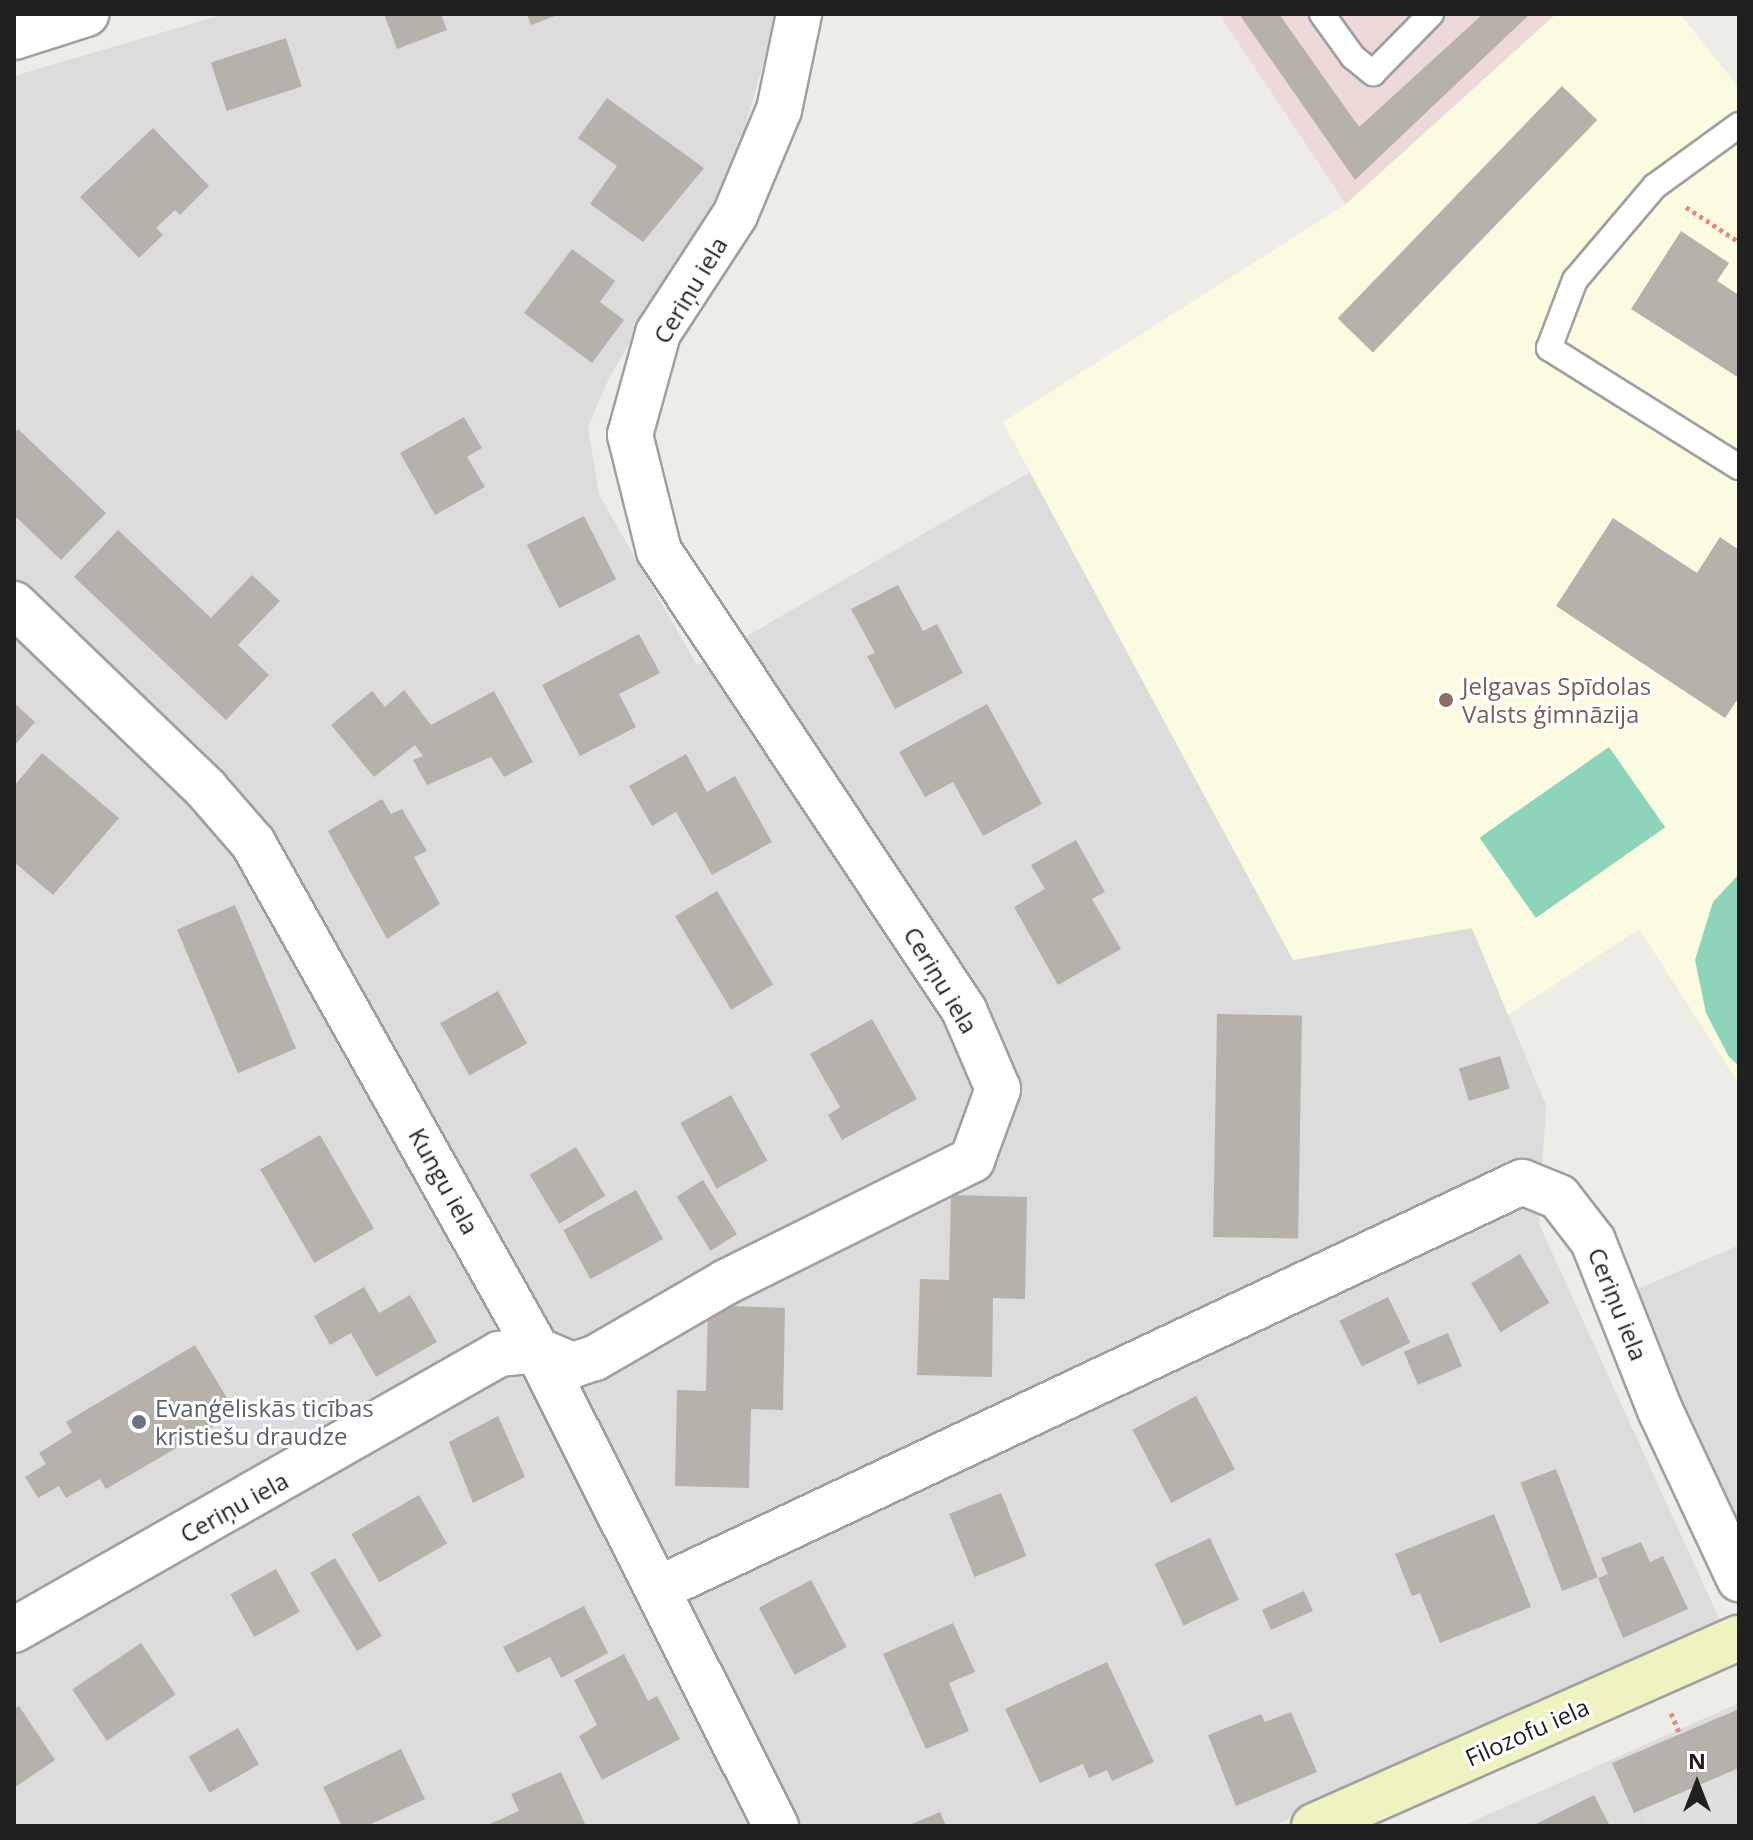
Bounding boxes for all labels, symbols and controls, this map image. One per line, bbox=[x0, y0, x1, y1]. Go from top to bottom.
street label: Ceriņu iela bbox=[647, 232, 733, 348]
place label: Jelgavas Spīdolas Valsts ģimnāzija bbox=[1462, 672, 1651, 728]
marker: Jelgavas Spīdolas Valsts ģimnāzija bbox=[1437, 691, 1455, 709]
street label: Ceriņu iela bbox=[898, 922, 984, 1038]
street label: Kungu iela bbox=[403, 1123, 485, 1239]
street label: Ceriņu iela bbox=[1582, 1243, 1654, 1365]
place label: Evanģēliskās ticības kristiešu draudze bbox=[155, 1394, 374, 1450]
marker: Evanģēliskās ticības kristiešu draudze bbox=[130, 1413, 148, 1431]
street label: Ceriņu iela bbox=[175, 1466, 293, 1548]
street label: Filozofu iela bbox=[1461, 1692, 1593, 1772]
north arrow bbox=[1657, 1744, 1737, 1824]
text: N bbox=[1688, 1745, 1706, 1775]

